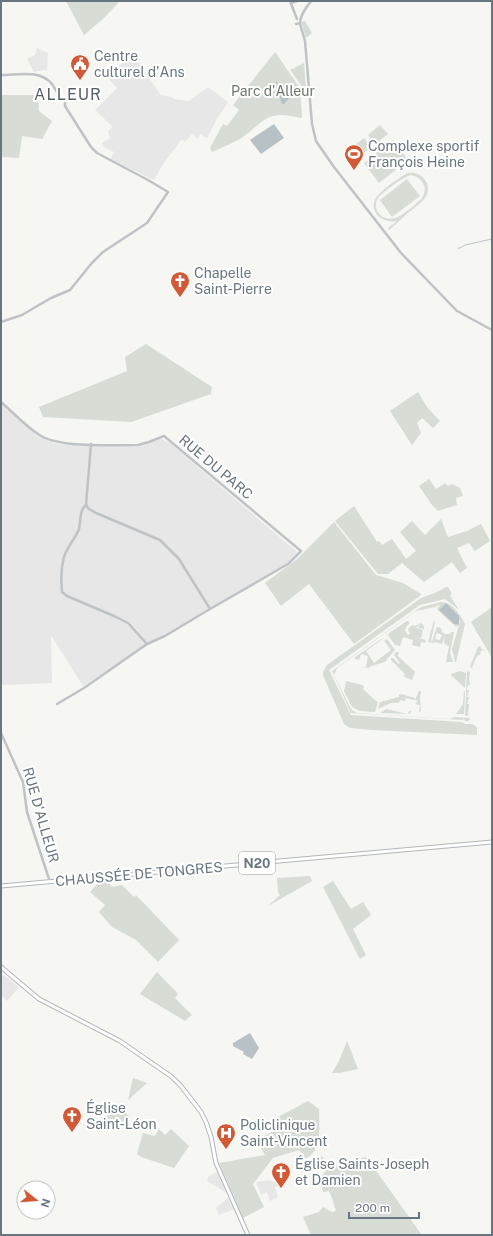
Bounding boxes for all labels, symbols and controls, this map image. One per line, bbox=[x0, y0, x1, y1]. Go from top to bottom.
place label: Centre culturel d'Ans bbox=[94, 48, 185, 80]
public building icon: Centre culturel d'Ans bbox=[69, 53, 91, 81]
park label: Parc d'Alleur bbox=[231, 83, 315, 99]
district label: ALLEUR bbox=[34, 85, 102, 104]
place label: Complexe sportif François Heine bbox=[368, 138, 480, 170]
sports icon: Complexe sportif François Heine bbox=[343, 143, 365, 171]
place label: Chapelle Saint-Pierre bbox=[194, 265, 272, 297]
church icon: Chapelle Saint-Pierre bbox=[169, 270, 191, 298]
street label: RUE DU PARC bbox=[176, 432, 256, 502]
street label: RUE D'ALLEUR bbox=[20, 766, 62, 864]
road number: N20 bbox=[239, 852, 275, 874]
street label: CHAUSSÉE DE TONGRES bbox=[55, 858, 223, 889]
place label: Église Saint-Léon bbox=[86, 1099, 157, 1132]
church icon: Église Saint-Léon bbox=[61, 1105, 83, 1133]
place label: Policlinique Saint-Vincent bbox=[240, 1117, 327, 1149]
hospital icon: Policlinique Saint-Vincent bbox=[215, 1122, 237, 1150]
place label: Église Saints-Joseph et Damien bbox=[295, 1155, 429, 1188]
church icon: Église Saints-Joseph et Damien bbox=[270, 1161, 292, 1189]
north arrow bbox=[16, 1180, 56, 1220]
scale bar bbox=[349, 1194, 419, 1220]
text: N bbox=[39, 1197, 53, 1209]
text: 200 m bbox=[355, 1201, 390, 1215]

